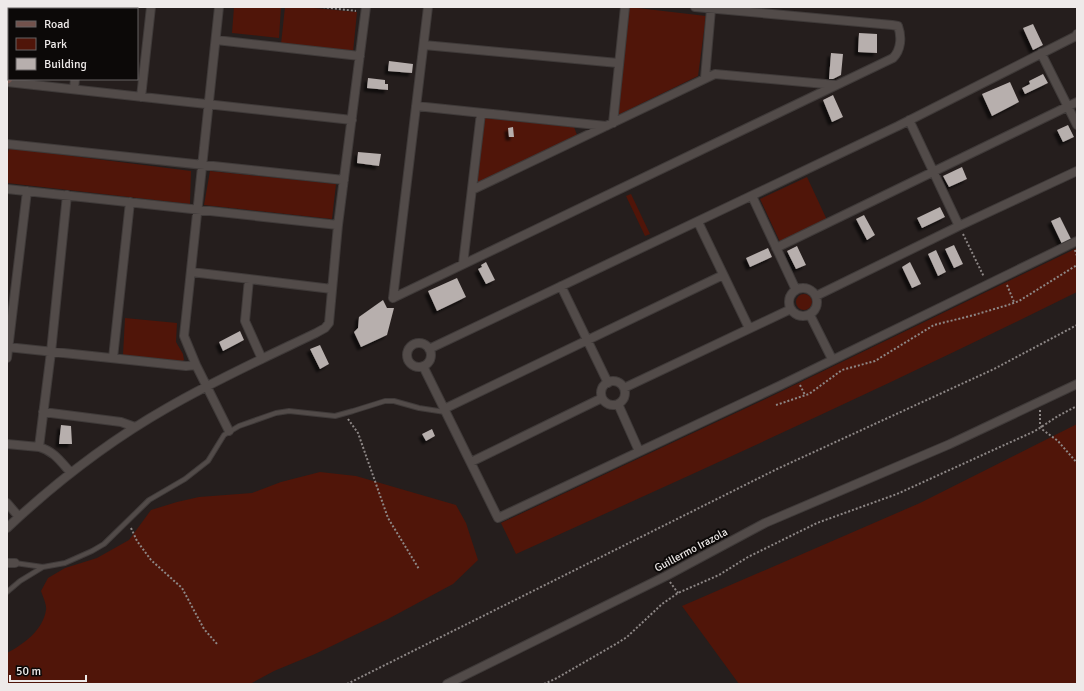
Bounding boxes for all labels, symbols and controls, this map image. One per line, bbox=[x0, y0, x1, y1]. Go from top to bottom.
legend bbox=[8, 8, 138, 80]
text: Road bbox=[44, 17, 70, 32]
text: Park bbox=[44, 37, 67, 52]
text: Building bbox=[44, 57, 87, 72]
street label: Guillermo Irazola bbox=[652, 525, 730, 575]
scale bar bbox=[10, 657, 86, 683]
text: 50 m bbox=[16, 664, 41, 679]

